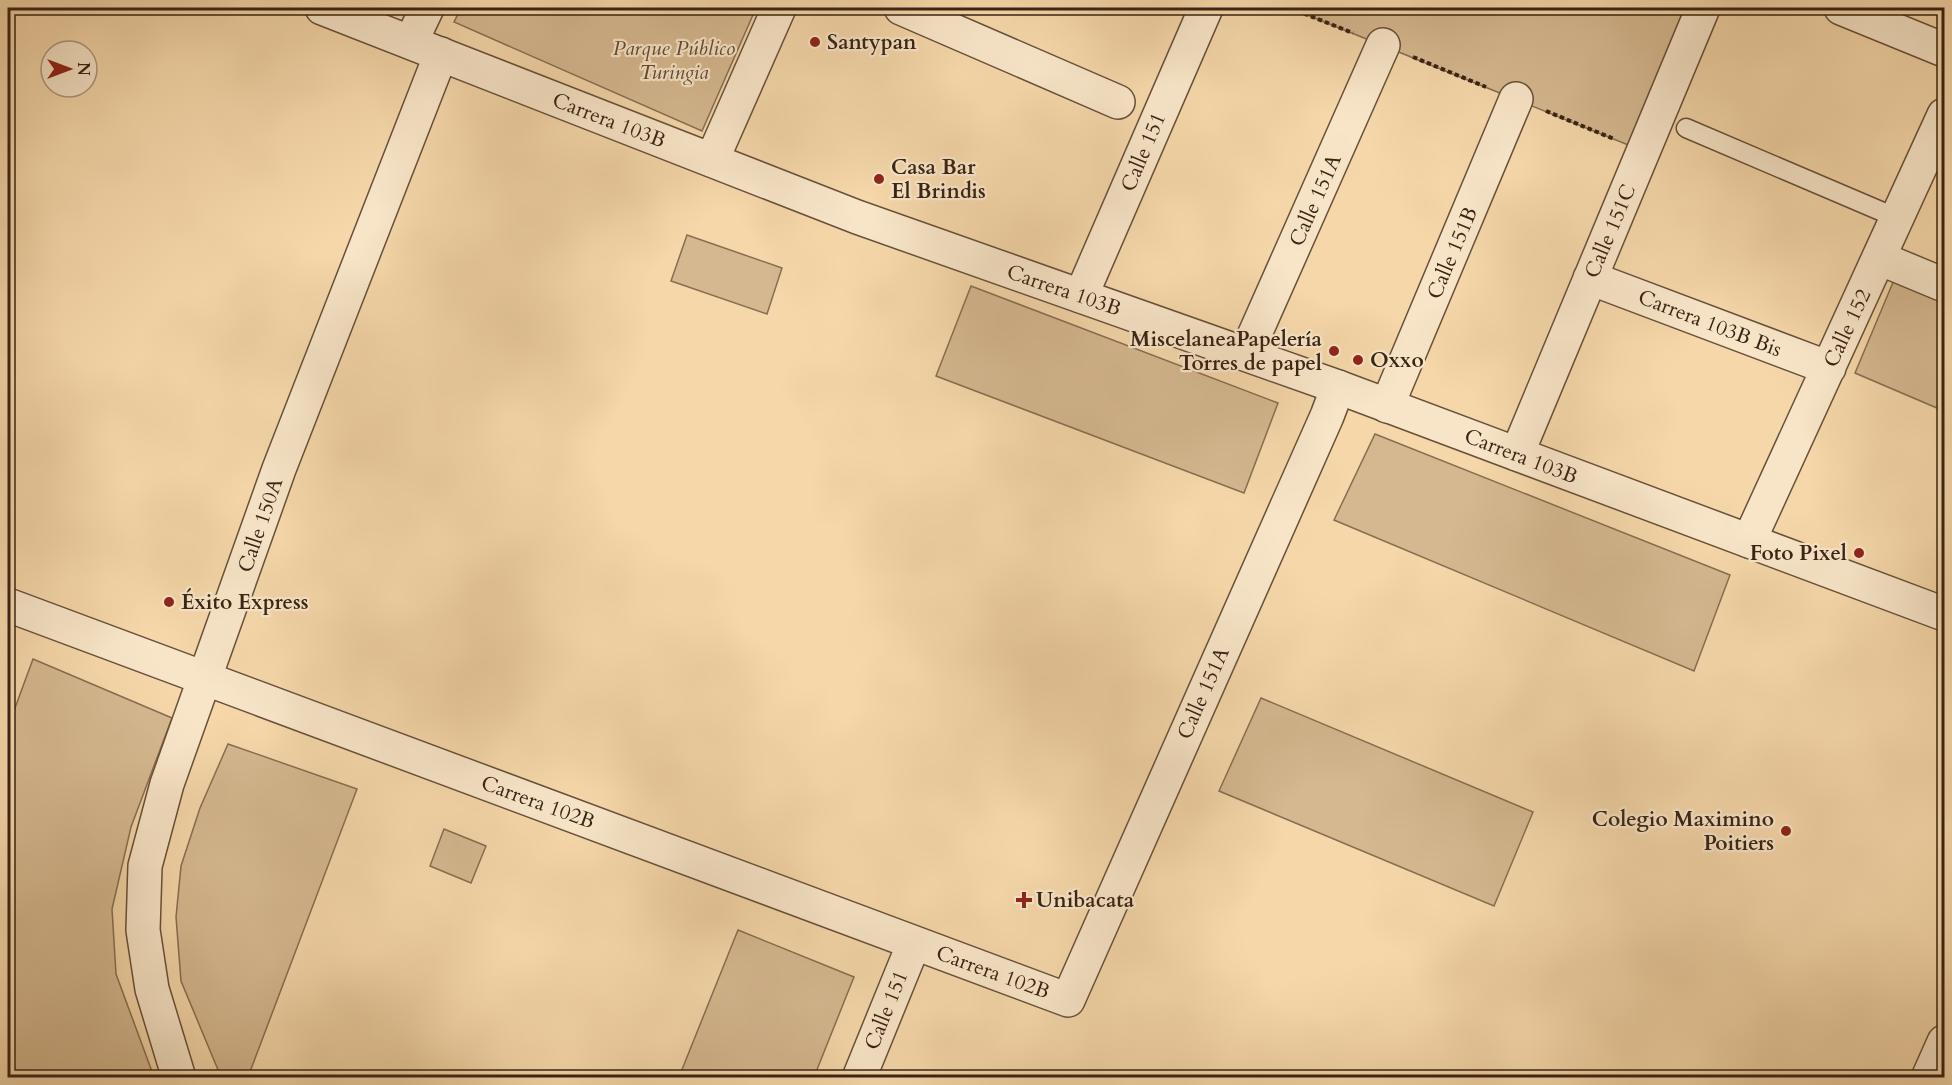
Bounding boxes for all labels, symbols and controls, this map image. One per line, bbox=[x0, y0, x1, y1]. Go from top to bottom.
place label: Santypan bbox=[827, 28, 917, 57]
park label: Parque Público Turingia bbox=[613, 34, 735, 87]
marker: Santypan bbox=[808, 35, 822, 49]
north arrow bbox=[39, 39, 99, 99]
text: N bbox=[72, 62, 94, 76]
street label: Carrera 103B bbox=[548, 86, 670, 155]
street label: Calle 151 bbox=[1114, 108, 1173, 196]
street label: Calle 151A bbox=[1282, 149, 1349, 251]
place label: Casa Bar El Brindis bbox=[891, 153, 986, 206]
marker: Casa Bar El Brindis bbox=[872, 172, 886, 186]
street label: Calle 151C bbox=[1578, 180, 1643, 283]
street label: Calle 151B bbox=[1420, 203, 1485, 304]
street label: Carrera 103B bbox=[1003, 257, 1125, 324]
street label: Carrera 103B Bis bbox=[1634, 283, 1786, 364]
street label: Calle 152 bbox=[1817, 284, 1878, 372]
place label: MiscelaneaPapelería Torres de papel bbox=[1130, 325, 1323, 378]
marker: MiscelaneaPapelería Torres de papel bbox=[1327, 344, 1341, 358]
place label: Oxxo bbox=[1370, 346, 1424, 375]
marker: Oxxo bbox=[1351, 353, 1365, 367]
street label: Carrera 103B bbox=[1460, 422, 1582, 491]
street label: Calle 150A bbox=[231, 474, 290, 576]
place label: Foto Pixel bbox=[1750, 539, 1847, 568]
marker: Foto Pixel bbox=[1852, 546, 1866, 560]
place label: Éxito Express bbox=[181, 588, 308, 617]
marker: Éxito Express bbox=[162, 595, 176, 609]
street label: Calle 151A bbox=[1170, 642, 1237, 744]
street label: Carrera 102B bbox=[477, 769, 599, 836]
place label: Colegio Maximino Poitiers bbox=[1592, 805, 1774, 858]
marker: Colegio Maximino Poitiers bbox=[1779, 824, 1793, 838]
place label: Unibacata bbox=[1036, 886, 1135, 915]
marker: Unibacata bbox=[1017, 893, 1031, 907]
street label: Carrera 102B bbox=[932, 939, 1054, 1006]
street label: Calle 151 bbox=[857, 966, 916, 1054]

